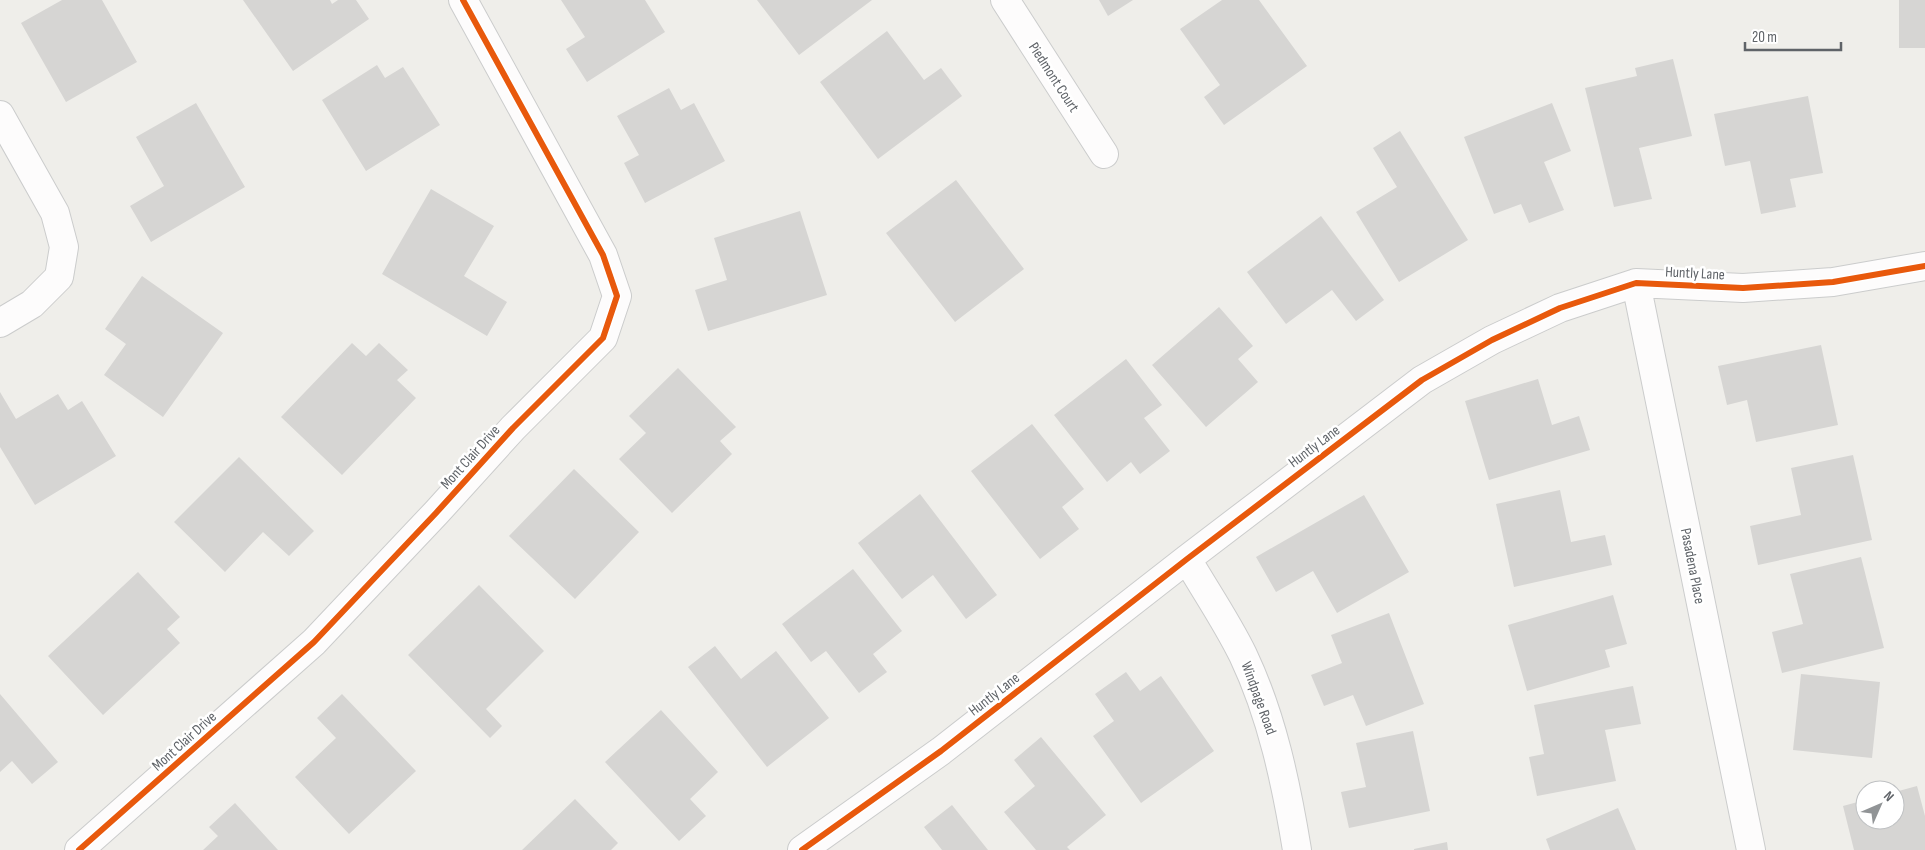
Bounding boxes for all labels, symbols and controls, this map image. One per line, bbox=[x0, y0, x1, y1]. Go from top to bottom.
scale bar bbox=[1745, 20, 1841, 52]
text: 20 m bbox=[1752, 28, 1777, 47]
street label: Piedmont Court bbox=[1024, 39, 1083, 116]
street label: Huntly Lane bbox=[1665, 262, 1725, 285]
street label: Mont Clair Drive bbox=[436, 421, 504, 493]
street label: Huntly Lane bbox=[1285, 421, 1344, 472]
street label: Pasadena Place bbox=[1676, 527, 1709, 606]
street label: Windpage Road bbox=[1237, 659, 1281, 737]
street label: Huntly Lane bbox=[965, 669, 1024, 720]
street label: Mont Clair Drive bbox=[148, 707, 220, 775]
north arrow bbox=[1855, 780, 1905, 830]
text: N bbox=[1880, 788, 1897, 805]

